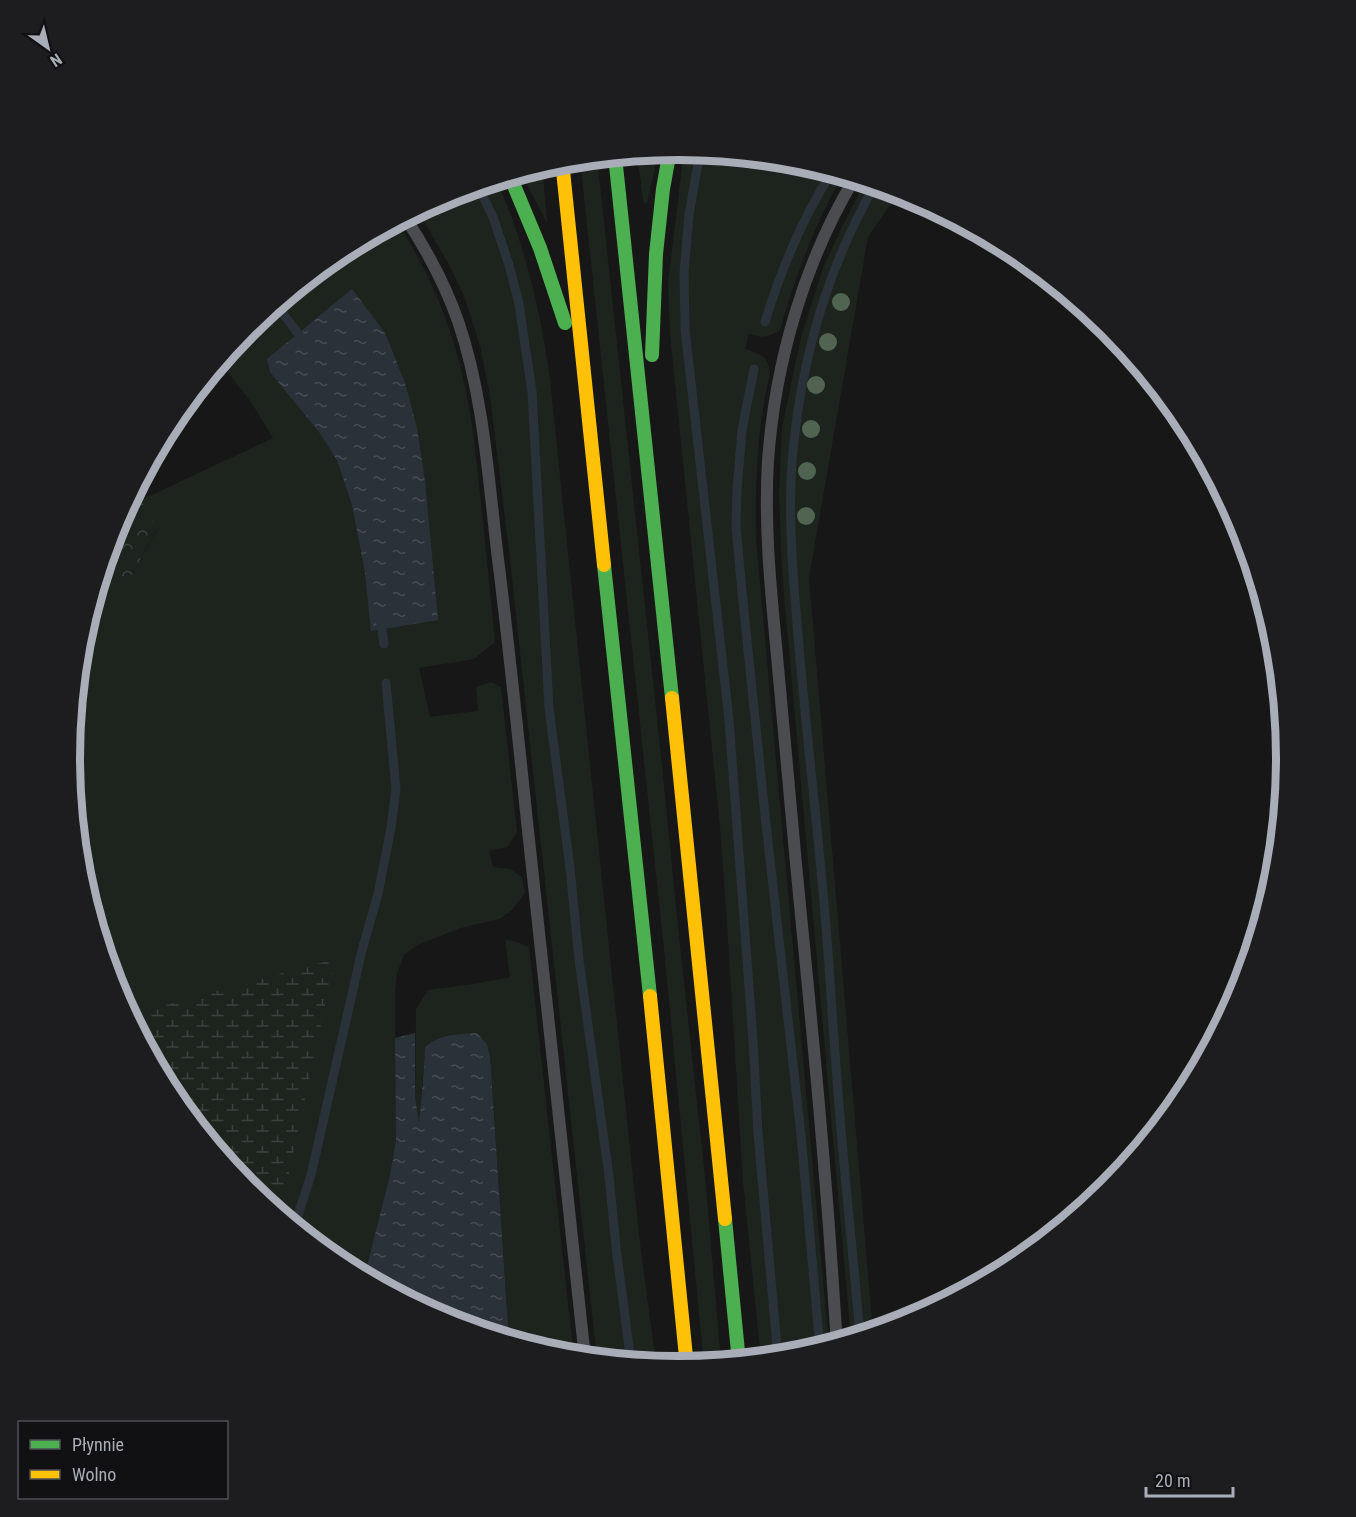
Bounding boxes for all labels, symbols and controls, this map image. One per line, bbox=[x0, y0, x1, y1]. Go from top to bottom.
north arrow bbox=[18, 18, 78, 78]
text: N bbox=[47, 49, 65, 71]
legend bbox=[18, 1421, 228, 1499]
text: Płynnie bbox=[72, 1434, 124, 1455]
scale bar bbox=[1146, 1460, 1233, 1498]
text: Wolno bbox=[72, 1464, 116, 1485]
text: 20 m bbox=[1155, 1470, 1190, 1491]

